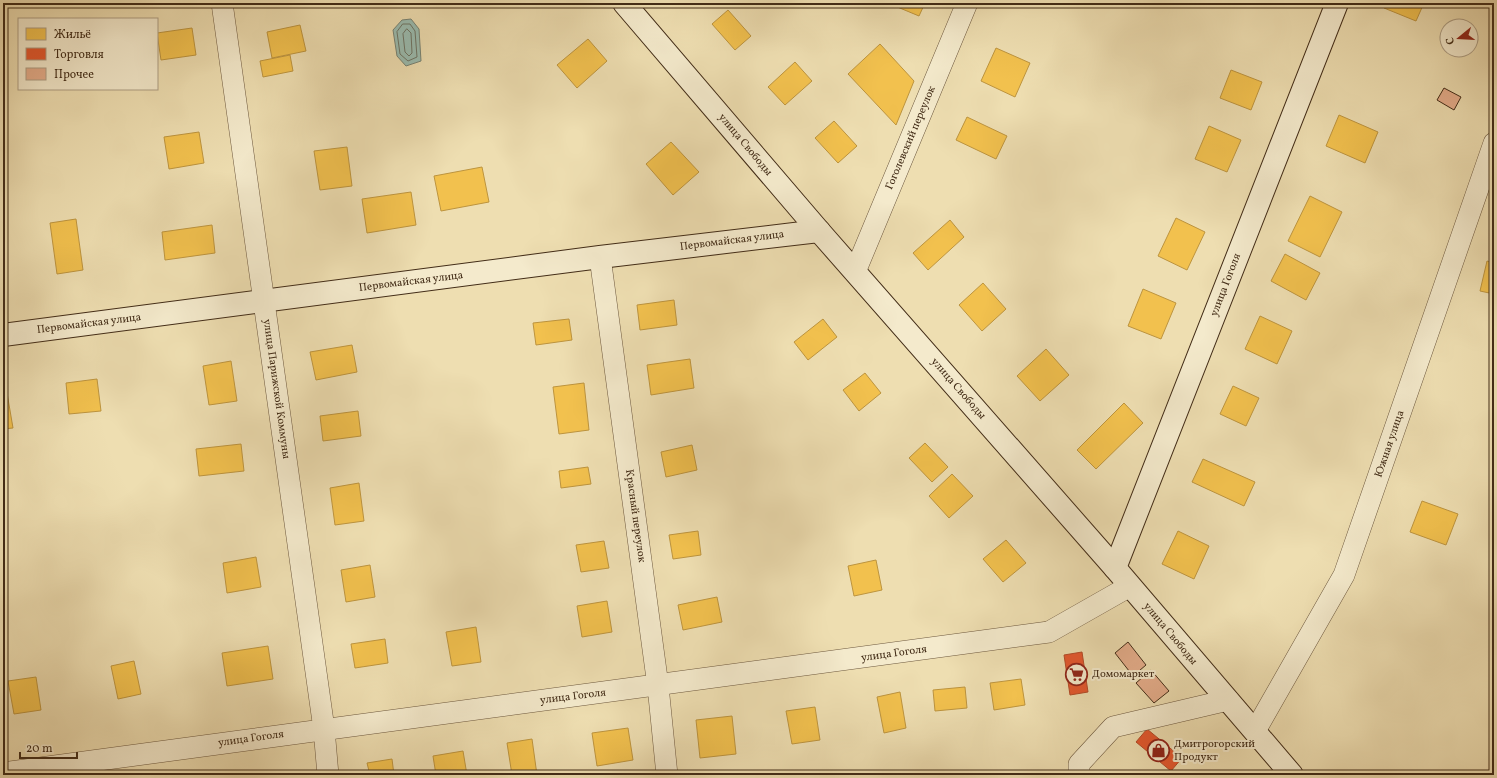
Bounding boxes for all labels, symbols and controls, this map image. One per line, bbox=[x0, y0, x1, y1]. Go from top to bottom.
legend bbox=[18, 18, 158, 90]
north arrow bbox=[1439, 18, 1479, 58]
text: Жильё bbox=[54, 27, 91, 43]
text: С bbox=[1443, 35, 1459, 46]
text: Торговля bbox=[54, 47, 104, 63]
text: Прочее bbox=[54, 67, 94, 83]
street label: Гоголевский переулок bbox=[882, 84, 940, 192]
street label: улица Свободы bbox=[714, 111, 776, 180]
street label: Первомайская улица bbox=[679, 227, 786, 255]
street label: улица Гоголя bbox=[1207, 251, 1245, 319]
street label: Первомайская улица bbox=[358, 268, 465, 296]
street label: Первомайская улица bbox=[36, 310, 143, 338]
street label: улица Парижской Коммуны bbox=[259, 318, 293, 460]
street label: улица Свободы bbox=[927, 355, 989, 423]
street label: Южная улица bbox=[1371, 408, 1409, 480]
street label: Красный переулок bbox=[621, 468, 649, 564]
street label: улица Свободы bbox=[1139, 600, 1201, 669]
street label: улица Гоголя bbox=[860, 642, 928, 666]
supermarket icon: Домомаркет bbox=[1063, 661, 1089, 687]
place label: Домомаркет bbox=[1092, 667, 1155, 682]
street label: улица Гоголя bbox=[539, 685, 607, 708]
street label: улица Гоголя bbox=[217, 727, 285, 751]
scale bar bbox=[20, 734, 77, 760]
shop icon: Дмитрогорский Продукт bbox=[1146, 737, 1172, 763]
place label: Дмитрогорский Продукт bbox=[1174, 737, 1255, 765]
text: 20 m bbox=[26, 741, 53, 757]

